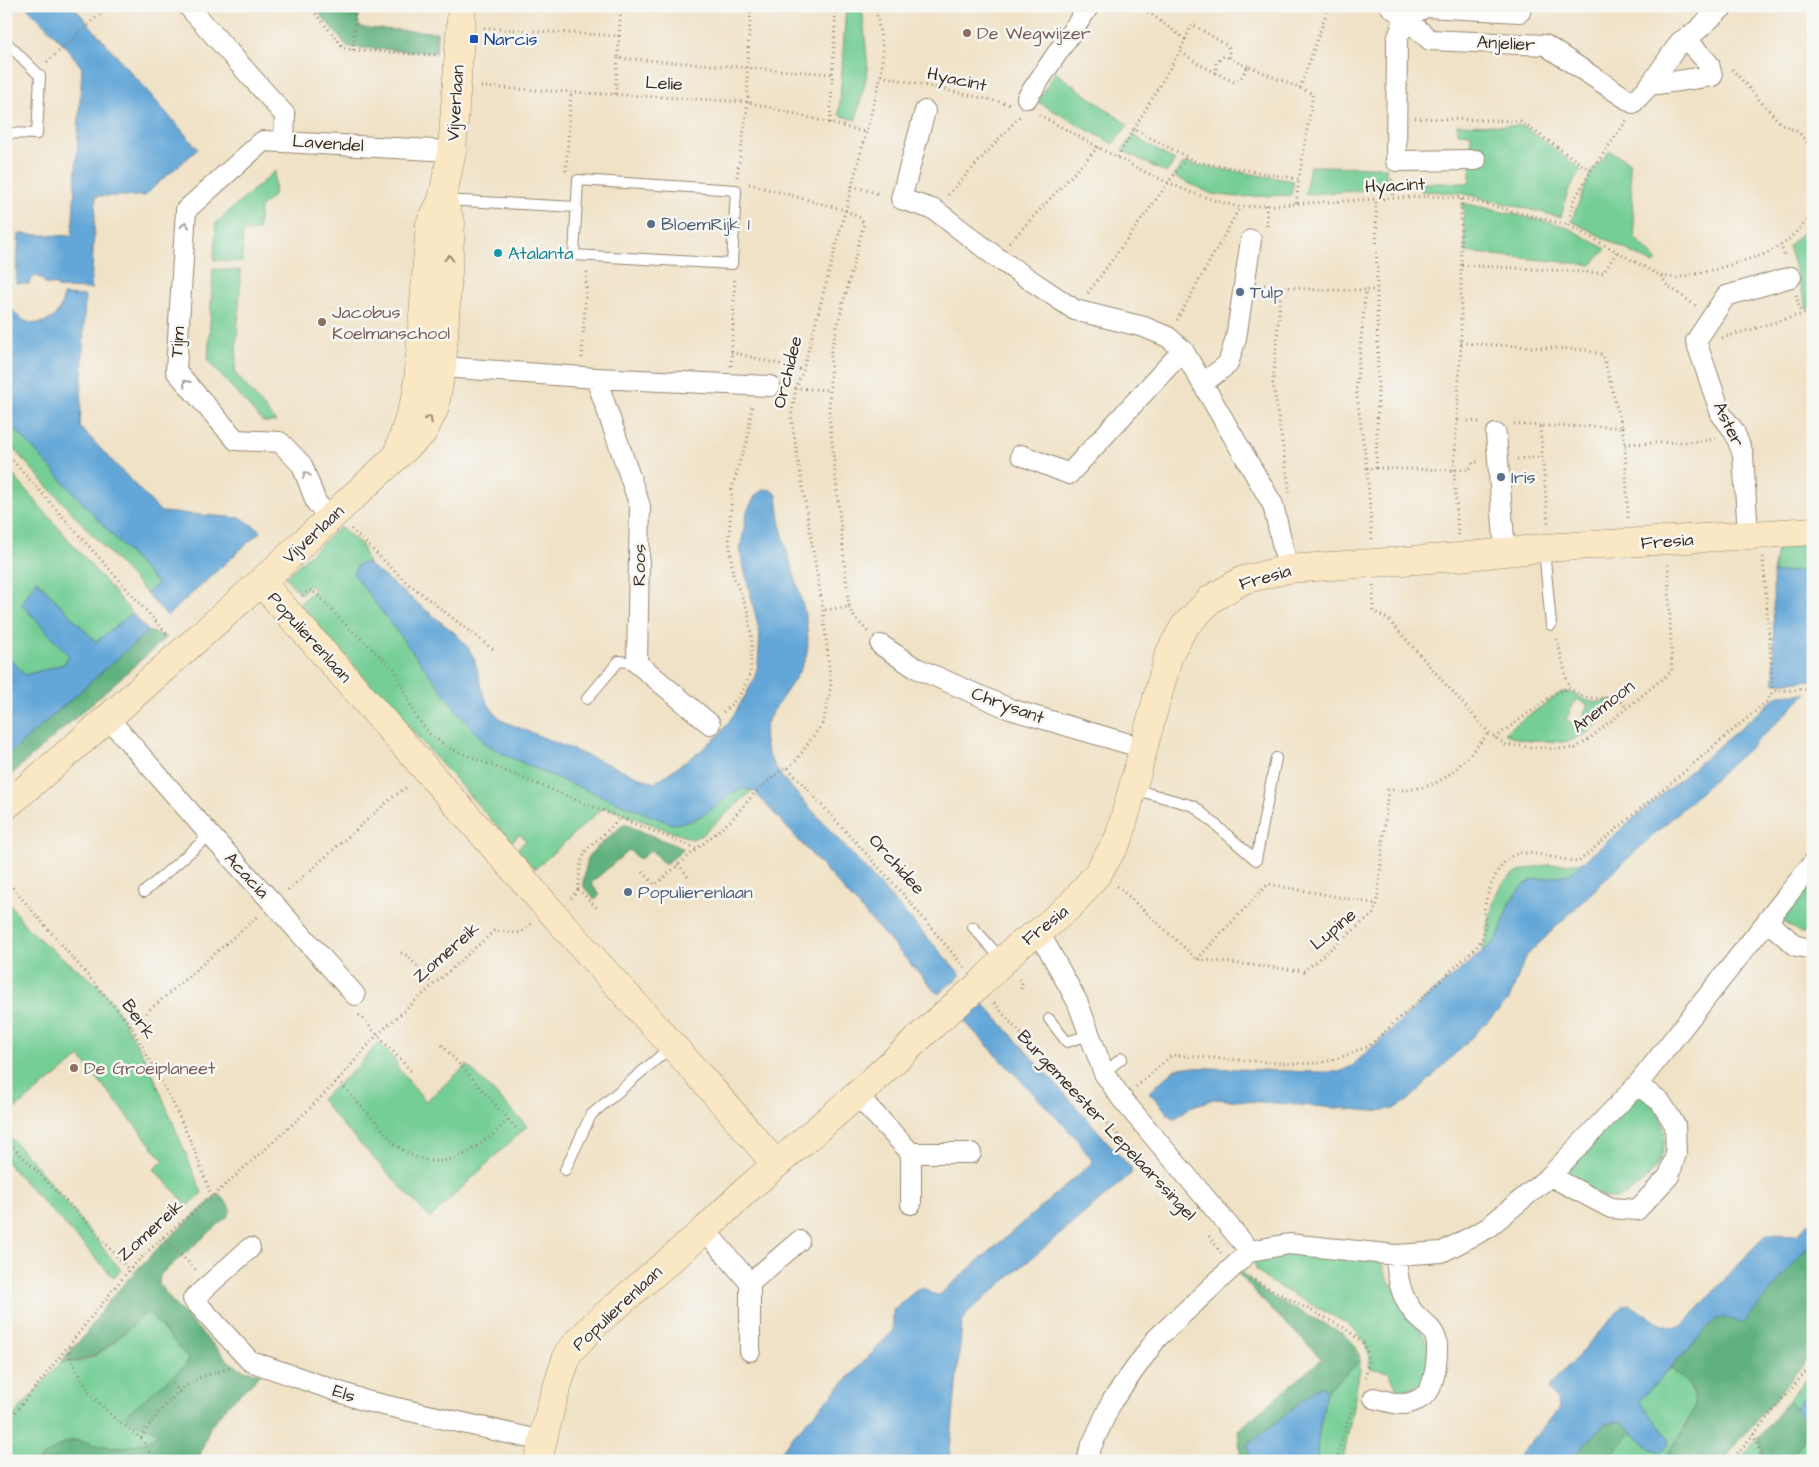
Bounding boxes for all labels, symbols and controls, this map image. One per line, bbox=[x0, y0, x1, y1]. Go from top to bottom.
place label: De Wegwijzer bbox=[977, 21, 1091, 47]
place label: Narcis bbox=[484, 27, 538, 52]
marker: De Wegwijzer bbox=[961, 27, 973, 39]
street label: Anjelier bbox=[1476, 29, 1536, 58]
marker: Narcis bbox=[468, 33, 480, 45]
street label: Hyacint bbox=[925, 61, 990, 99]
street label: Vijverlaan bbox=[440, 64, 471, 142]
street label: Lelie bbox=[645, 70, 684, 97]
street label: Lavendel bbox=[291, 129, 365, 158]
street label: Hyacint bbox=[1364, 171, 1427, 201]
place label: BloemRijk 1 bbox=[661, 212, 750, 237]
marker: BloemRijk 1 bbox=[645, 218, 657, 230]
one-way arrow bbox=[179, 220, 190, 228]
place label: Atalanta bbox=[508, 241, 573, 266]
marker: Atalanta bbox=[492, 247, 504, 259]
one-way arrow bbox=[443, 254, 454, 262]
place label: Tulp bbox=[1250, 280, 1283, 305]
marker: Tulp bbox=[1234, 286, 1246, 298]
place label: Jacobus Koelmanschool bbox=[332, 300, 450, 346]
marker: Jacobus Koelmanschool bbox=[316, 316, 328, 328]
street label: Tijm bbox=[164, 326, 191, 358]
street label: Orchidee bbox=[766, 333, 809, 411]
one-way arrow bbox=[183, 380, 192, 389]
street label: Aster bbox=[1707, 397, 1750, 451]
one-way arrow bbox=[423, 415, 433, 424]
place label: Iris bbox=[1511, 465, 1535, 490]
marker: Iris bbox=[1495, 471, 1507, 483]
one-way arrow bbox=[302, 472, 312, 480]
street label: Vijverlaan bbox=[277, 499, 350, 570]
street label: Fresia bbox=[1640, 527, 1694, 556]
street label: Roos bbox=[627, 544, 652, 586]
street label: Fresia bbox=[1236, 558, 1294, 597]
street label: Populierenlaan bbox=[262, 586, 357, 688]
street label: Anemoon bbox=[1567, 674, 1640, 739]
street label: Chrysant bbox=[968, 681, 1048, 731]
street label: Orchidee bbox=[863, 829, 931, 900]
street label: Acacia bbox=[219, 847, 275, 904]
place label: Populierenlaan bbox=[638, 880, 753, 905]
marker: Populierenlaan bbox=[622, 886, 634, 898]
street label: Fresia bbox=[1017, 899, 1074, 952]
street label: Lupine bbox=[1305, 903, 1362, 956]
street label: Zomereik bbox=[407, 916, 485, 989]
street label: Berk bbox=[116, 994, 161, 1044]
street label: Burgemeester Lepelaarssingel bbox=[1011, 1025, 1202, 1227]
place label: De Groeiplaneet bbox=[84, 1056, 216, 1081]
marker: De Groeiplaneet bbox=[68, 1062, 80, 1074]
street label: Zomereik bbox=[112, 1194, 189, 1267]
street label: Populierenlaan bbox=[567, 1260, 668, 1357]
street label: Els bbox=[329, 1378, 359, 1409]

